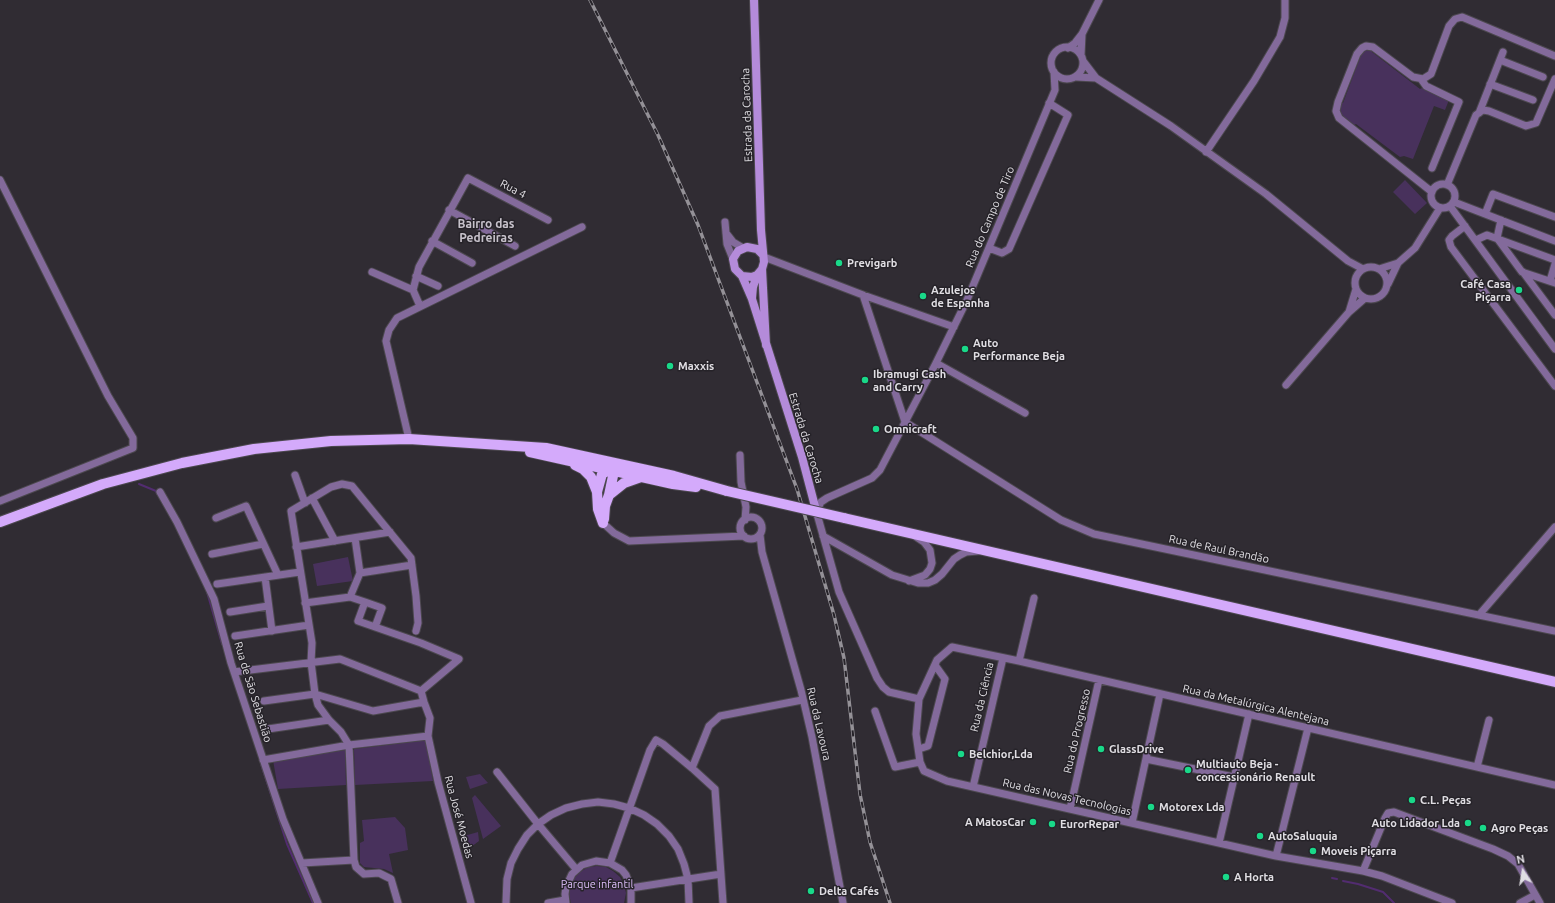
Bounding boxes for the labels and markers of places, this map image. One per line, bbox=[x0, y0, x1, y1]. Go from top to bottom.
place label: Previgarb bbox=[847, 256, 897, 270]
marker: Previgarb bbox=[834, 258, 844, 268]
place label: Café Casa Piçarra bbox=[1460, 277, 1511, 303]
place label: Azulejos de Espanha bbox=[931, 283, 990, 309]
marker: Café Casa Piçarra bbox=[1514, 285, 1524, 295]
marker: Azulejos de Espanha bbox=[918, 291, 928, 301]
place label: Auto Performance Beja bbox=[973, 336, 1065, 362]
marker: Auto Performance Beja bbox=[960, 344, 970, 354]
place label: Maxxis bbox=[678, 359, 714, 373]
marker: Maxxis bbox=[665, 361, 675, 371]
place label: Ibramugi Cash and Carry bbox=[873, 367, 946, 393]
marker: Ibramugi Cash and Carry bbox=[860, 375, 870, 385]
place label: Omnicraft bbox=[884, 422, 937, 436]
marker: Omnicraft bbox=[871, 424, 881, 434]
place label: GlassDrive bbox=[1109, 742, 1164, 756]
marker: GlassDrive bbox=[1096, 744, 1106, 754]
place label: Belchior,Lda bbox=[969, 747, 1033, 761]
marker: Belchior,Lda bbox=[956, 749, 966, 759]
place label: Multiauto Beja - concessionário Renault bbox=[1196, 757, 1315, 783]
marker: Multiauto Beja - concessionário Renault bbox=[1183, 765, 1193, 775]
place label: C.L. Peças bbox=[1420, 793, 1471, 807]
marker: C.L. Peças bbox=[1407, 795, 1417, 805]
place label: Motorex Lda bbox=[1159, 800, 1225, 814]
marker: Motorex Lda bbox=[1146, 802, 1156, 812]
place label: A MatosCar bbox=[965, 815, 1025, 829]
place label: Auto Lidador Lda bbox=[1371, 816, 1460, 830]
marker: A MatosCar bbox=[1028, 817, 1038, 827]
place label: EurorRepar bbox=[1060, 817, 1119, 831]
marker: Auto Lidador Lda bbox=[1463, 818, 1473, 828]
marker: EurorRepar bbox=[1047, 819, 1057, 829]
place label: Agro Peças bbox=[1491, 821, 1548, 835]
marker: Agro Peças bbox=[1478, 823, 1488, 833]
place label: AutoSaluquia bbox=[1268, 829, 1338, 843]
marker: AutoSaluquia bbox=[1255, 831, 1265, 841]
place label: Moveis Piçarra bbox=[1321, 844, 1396, 858]
marker: Moveis Piçarra bbox=[1308, 846, 1318, 856]
place label: A Horta bbox=[1234, 870, 1274, 884]
marker: A Horta bbox=[1221, 872, 1231, 882]
place label: Delta Cafés bbox=[819, 884, 879, 898]
marker: Delta Cafés bbox=[806, 886, 816, 896]

